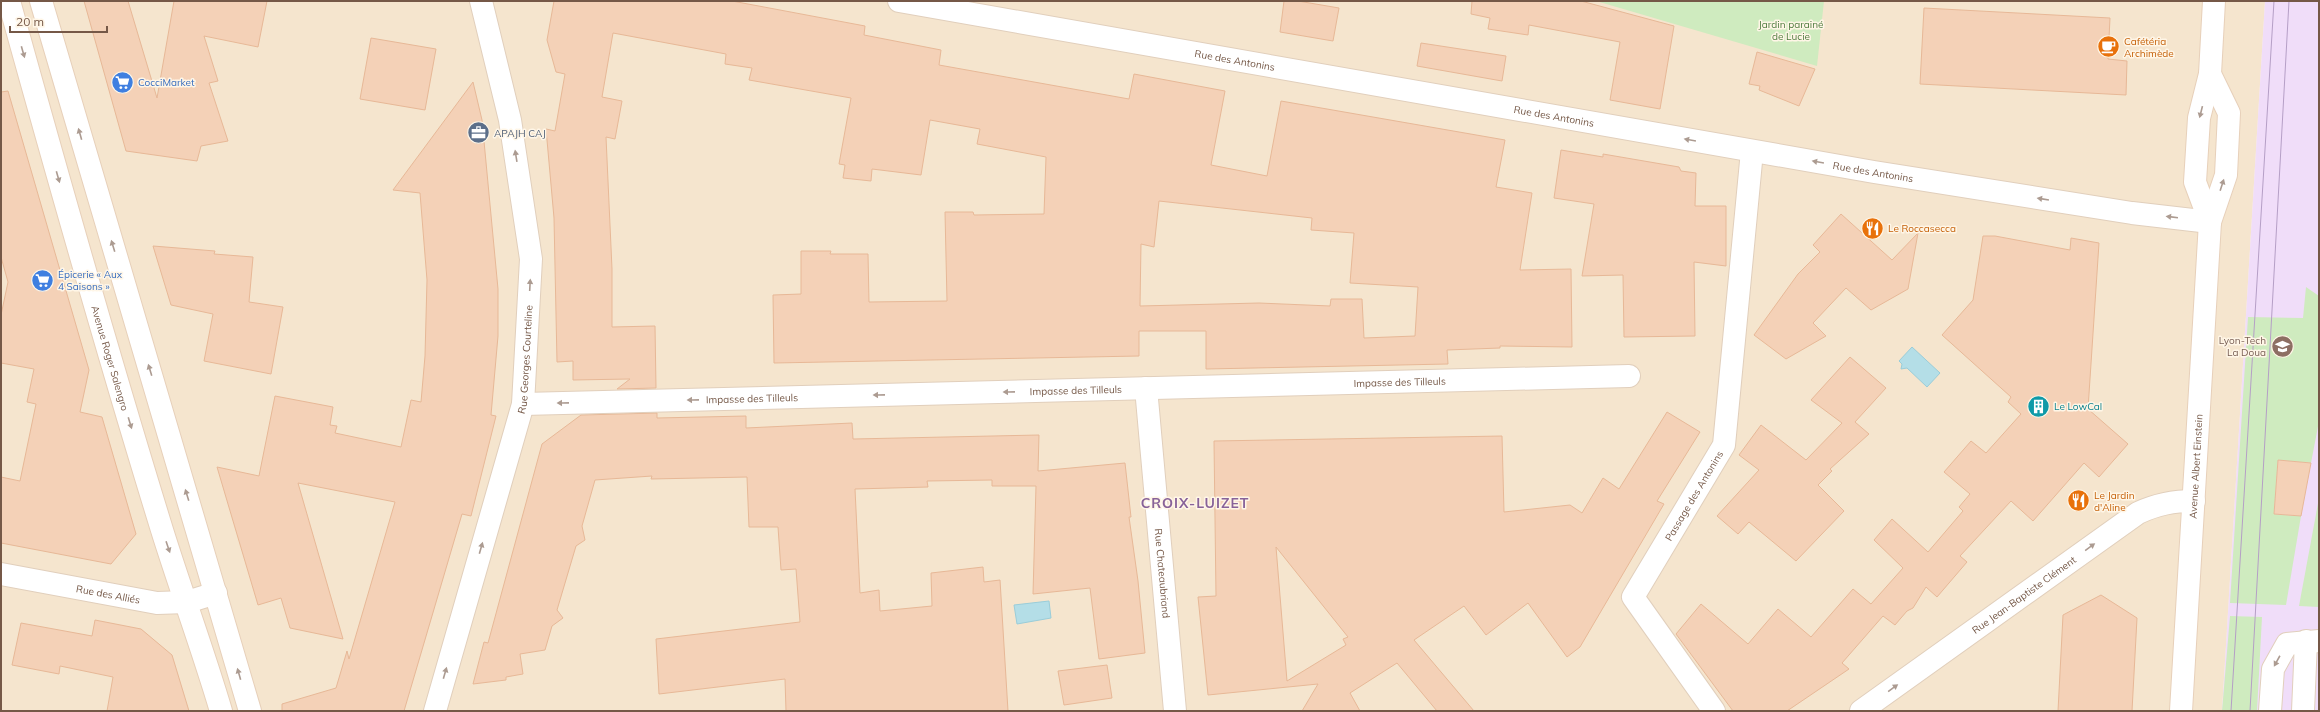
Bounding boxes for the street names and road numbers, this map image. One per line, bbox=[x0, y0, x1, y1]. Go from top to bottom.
street label: Rue des Antonins bbox=[1194, 47, 1276, 74]
street label: Rue des Antonins bbox=[1513, 103, 1595, 130]
street label: Rue des Antonins bbox=[1832, 159, 1914, 185]
street label: Avenue Roger Salengro bbox=[88, 304, 132, 412]
street label: Rue Georges Courteline bbox=[515, 305, 535, 415]
street label: Impasse des Tilleuls bbox=[1353, 375, 1446, 390]
street label: Impasse des Tilleuls bbox=[1030, 383, 1122, 398]
street label: Impasse des Tilleuls bbox=[706, 391, 798, 406]
street label: Avenue Albert Einstein bbox=[2186, 414, 2206, 519]
street label: Passage des Antonins bbox=[1662, 448, 1726, 543]
street label: Rue Chateaubriand bbox=[1152, 528, 1173, 619]
street label: Rue Jean-Baptiste Clément bbox=[1969, 553, 2079, 637]
street label: Rue des Alliés bbox=[75, 582, 141, 607]

